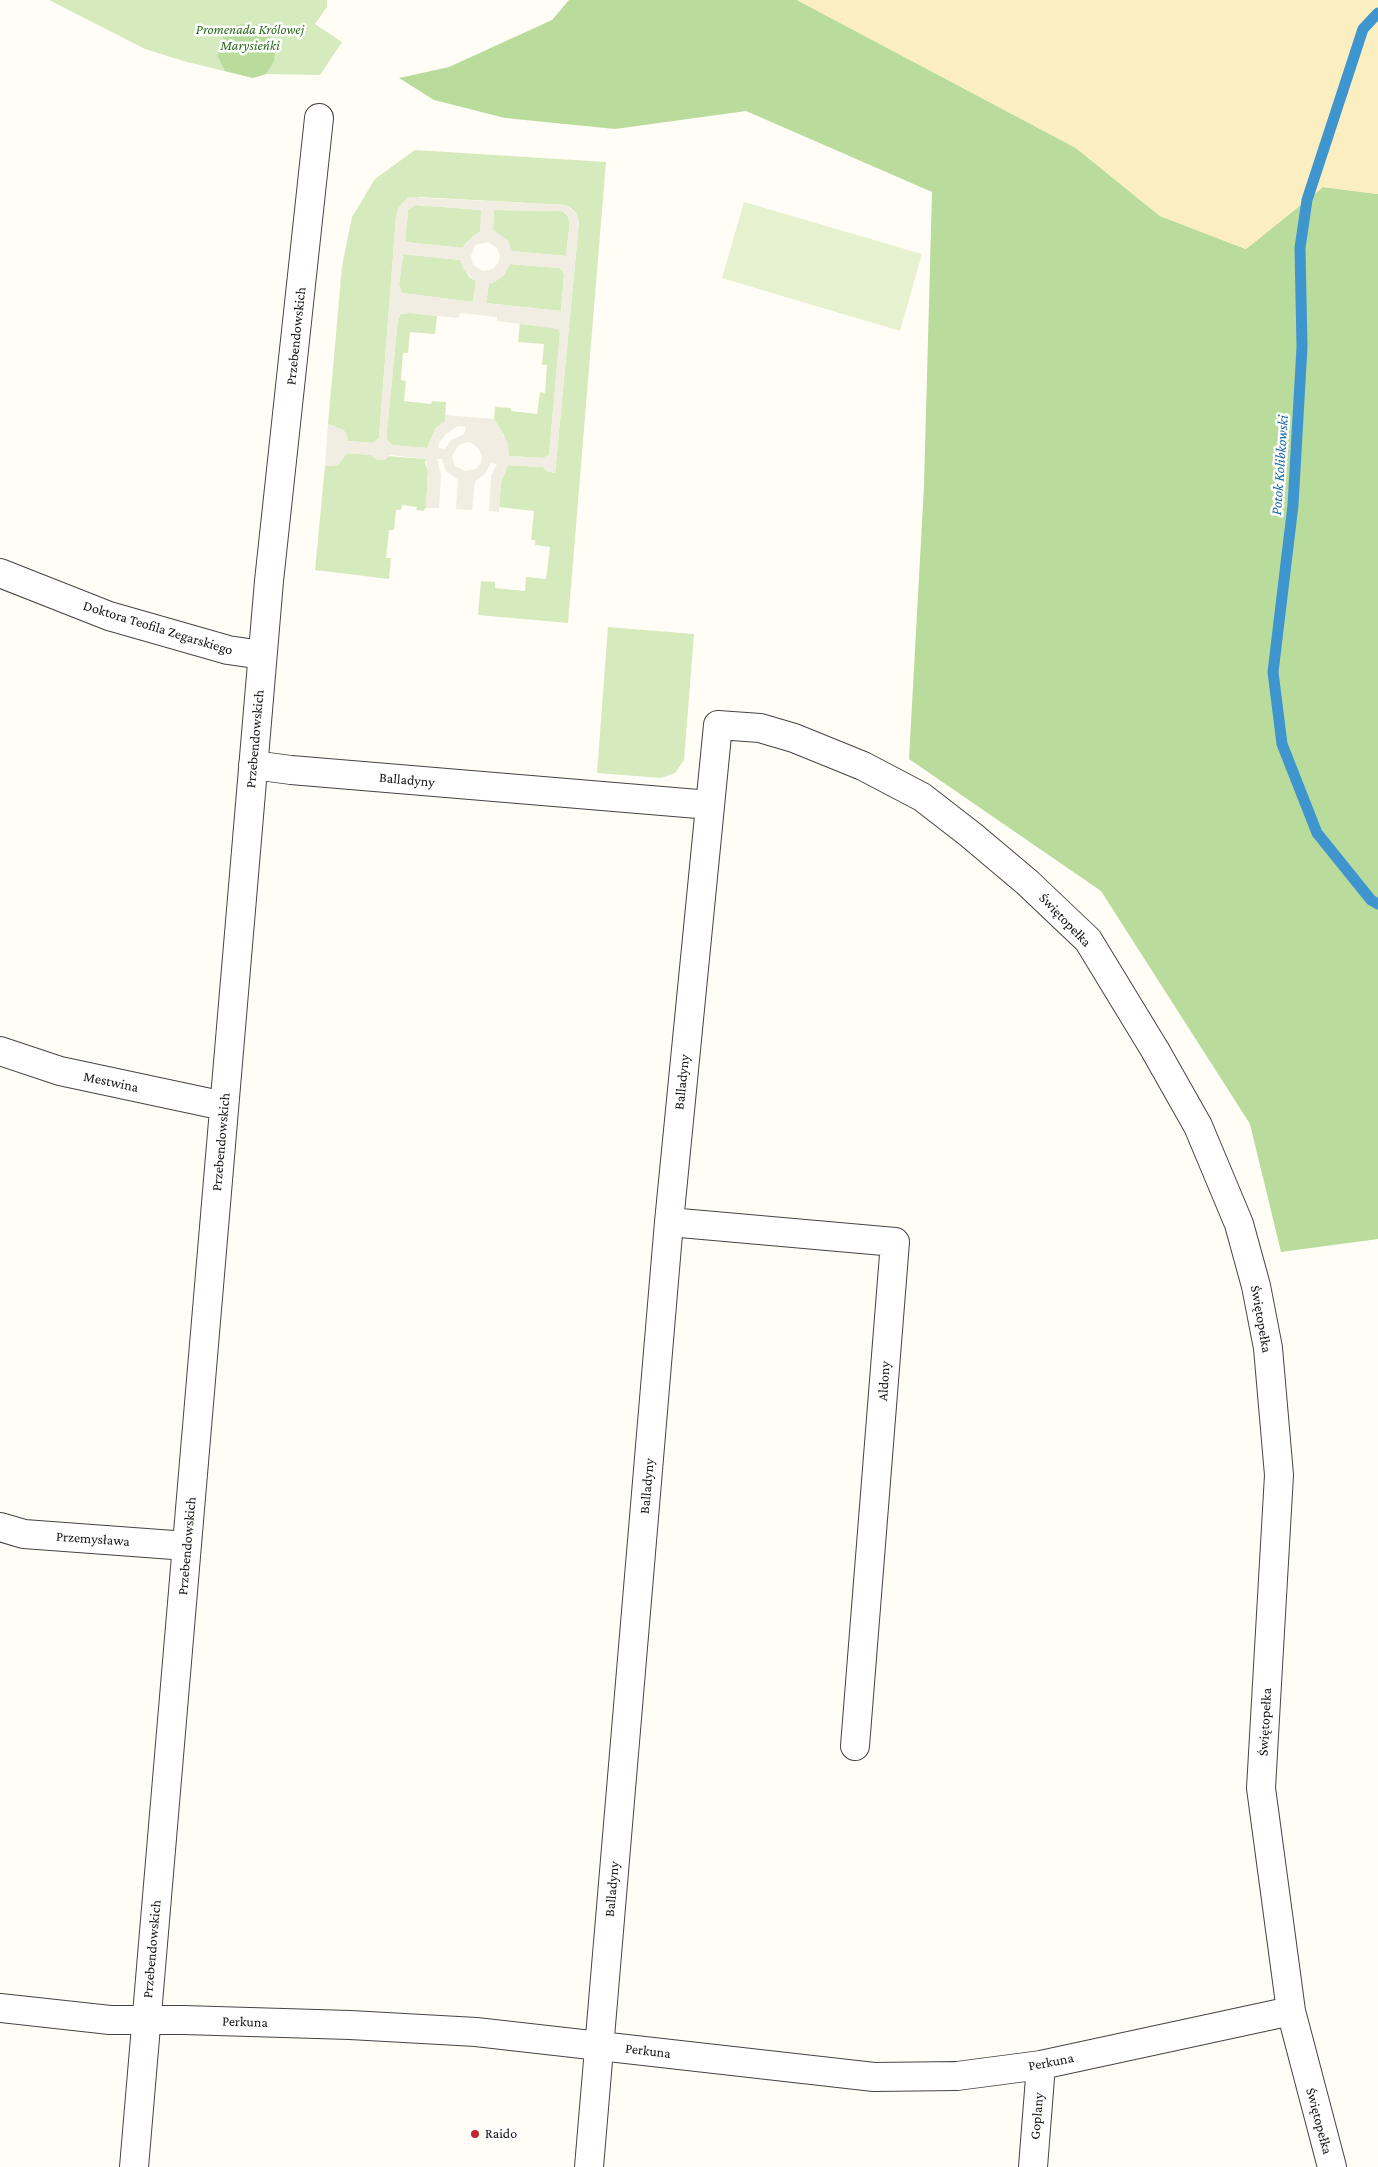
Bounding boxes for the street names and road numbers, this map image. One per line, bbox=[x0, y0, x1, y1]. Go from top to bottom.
street label: Przebendowskich bbox=[283, 286, 309, 386]
street label: Doktora Teofila Zegarskiego bbox=[81, 597, 235, 659]
street label: Przebendowskich bbox=[242, 689, 268, 789]
street label: Balladyny bbox=[378, 769, 436, 791]
street label: Świętopełka bbox=[1035, 890, 1095, 950]
street label: Balladyny bbox=[671, 1053, 693, 1111]
street label: Mestwina bbox=[82, 1068, 140, 1096]
street label: Przebendowskich bbox=[208, 1092, 234, 1192]
street label: Świętopełka bbox=[1247, 1284, 1275, 1354]
street label: Aldony bbox=[874, 1361, 894, 1401]
street label: Balladyny bbox=[636, 1457, 658, 1515]
street label: Przebendowskich bbox=[174, 1496, 200, 1596]
street label: Przemysława bbox=[56, 1528, 130, 1550]
street label: Świętopełka bbox=[1255, 1687, 1275, 1757]
street label: Balladyny bbox=[601, 1860, 623, 1918]
street label: Przebendowskich bbox=[139, 1899, 165, 1999]
street label: Perkuna bbox=[222, 2013, 268, 2031]
street label: Perkuna bbox=[624, 2040, 672, 2062]
street label: Perkuna bbox=[1027, 2049, 1075, 2075]
street label: Świętopełka bbox=[1302, 2086, 1336, 2156]
street label: Goplany bbox=[1027, 2092, 1047, 2140]

